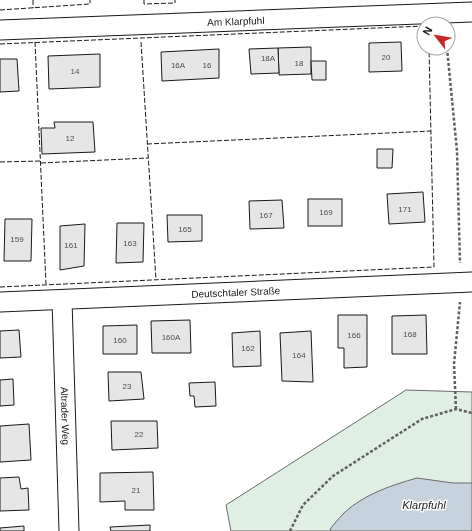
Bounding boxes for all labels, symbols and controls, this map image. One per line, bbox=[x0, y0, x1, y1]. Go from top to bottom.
street label: Am Klarpfuhl bbox=[207, 15, 265, 28]
north arrow bbox=[416, 16, 456, 56]
text: N bbox=[420, 24, 435, 37]
house number: 20 bbox=[382, 53, 391, 62]
house number: 18A bbox=[261, 54, 276, 63]
house number: 18 bbox=[295, 59, 304, 68]
house number: 16A bbox=[171, 61, 186, 70]
house number: 16 bbox=[203, 61, 212, 70]
house number: 14 bbox=[71, 67, 80, 76]
house number: 12 bbox=[66, 134, 75, 143]
house number: 171 bbox=[398, 205, 412, 214]
house number: 169 bbox=[319, 208, 333, 217]
house number: 167 bbox=[259, 211, 273, 220]
house number: 165 bbox=[178, 225, 192, 234]
house number: 159 bbox=[10, 235, 24, 244]
house number: 163 bbox=[123, 239, 137, 248]
house number: 161 bbox=[64, 241, 78, 250]
street label: Deutschtaler Straße bbox=[191, 285, 281, 300]
house number: 168 bbox=[403, 330, 417, 339]
house number: 166 bbox=[347, 331, 361, 340]
house number: 160A bbox=[162, 333, 181, 342]
house number: 160 bbox=[113, 336, 127, 345]
house number: 162 bbox=[241, 344, 255, 353]
house number: 164 bbox=[292, 351, 306, 360]
house number: 23 bbox=[123, 382, 132, 391]
street label: Altrader Weg bbox=[59, 387, 71, 445]
house number: 22 bbox=[135, 430, 144, 439]
house number: 21 bbox=[132, 486, 141, 495]
water label: Klarpfuhl bbox=[402, 499, 446, 511]

